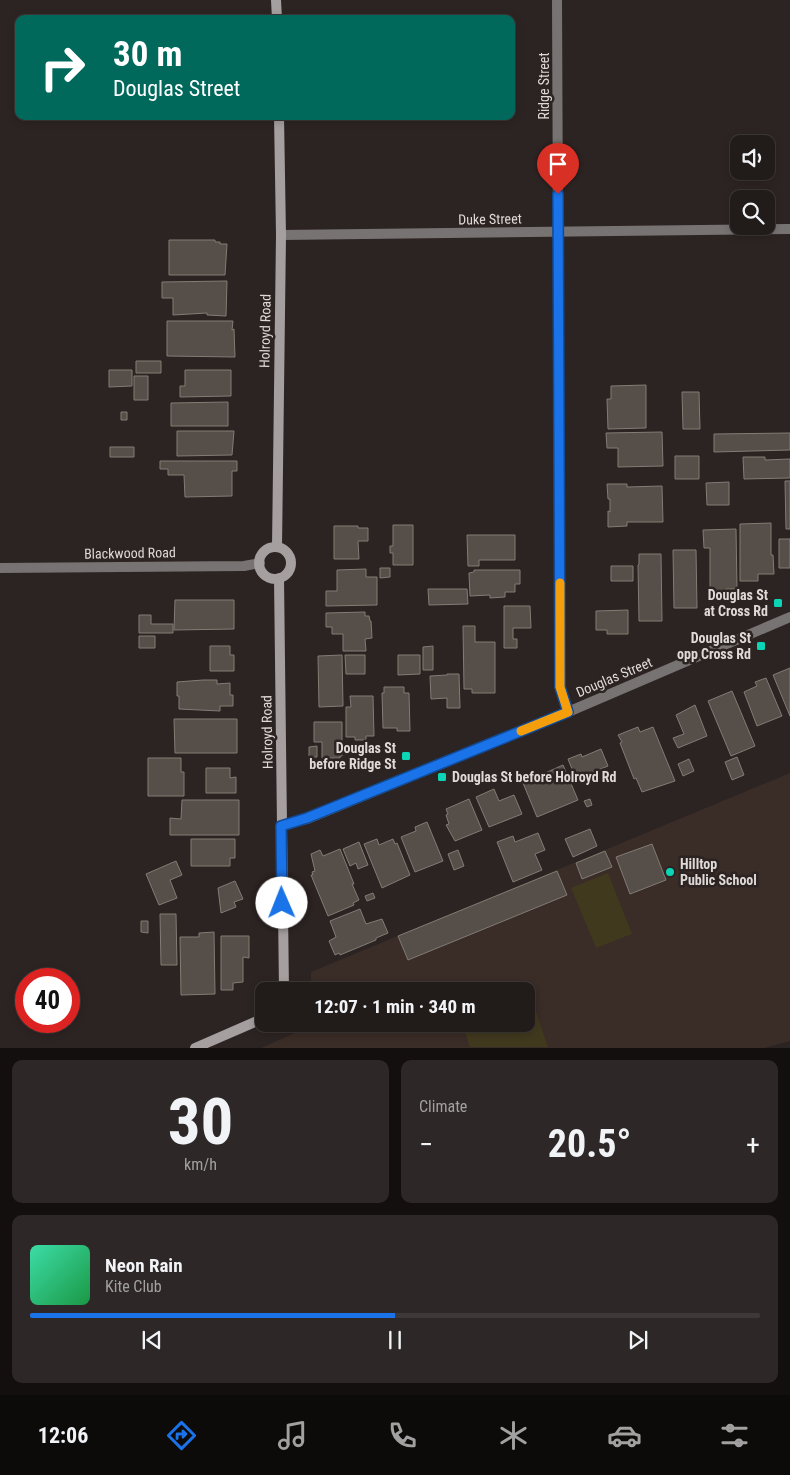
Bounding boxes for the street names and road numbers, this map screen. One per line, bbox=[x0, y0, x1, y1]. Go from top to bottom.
street label: Ridge Street bbox=[536, 52, 552, 120]
street label: Duke Street bbox=[458, 210, 522, 228]
street label: Holroyd Road bbox=[256, 294, 274, 368]
street label: Blackwood Road bbox=[84, 544, 176, 562]
street label: Douglas Street bbox=[574, 654, 654, 700]
street label: Holroyd Road bbox=[258, 695, 276, 769]

